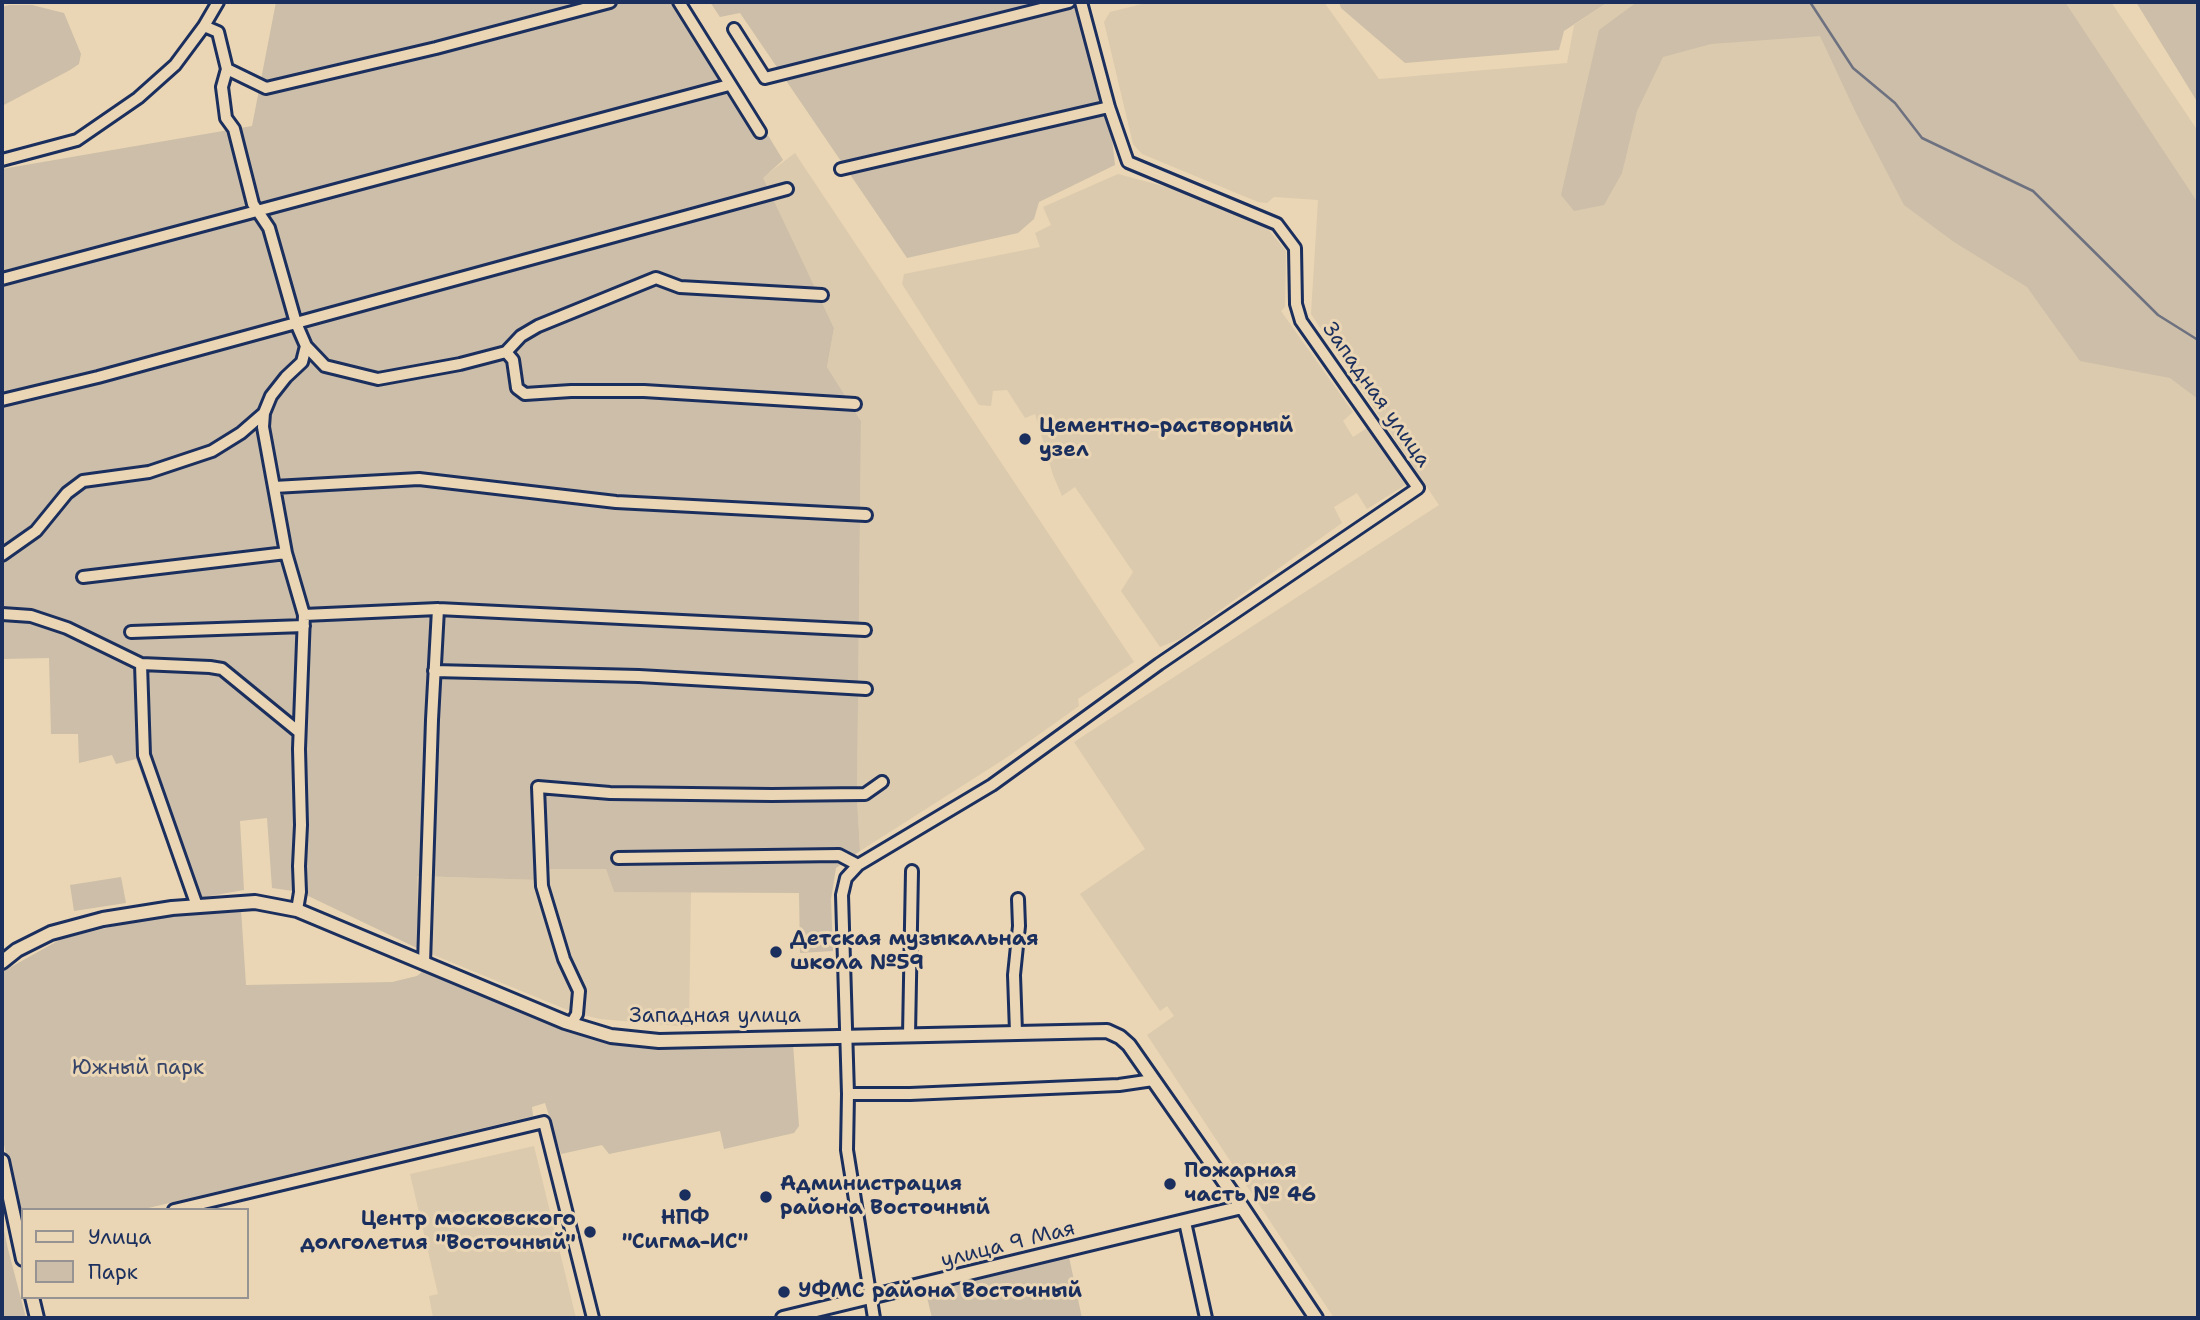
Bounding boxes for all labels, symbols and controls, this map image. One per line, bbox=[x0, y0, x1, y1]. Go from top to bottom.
street label: Западная улица bbox=[1316, 318, 1436, 472]
place label: Цементно-растворный узел bbox=[1039, 414, 1293, 464]
marker: Цементно-растворный узел bbox=[1017, 431, 1033, 447]
place label: Детская музыкальная школа №59 bbox=[790, 927, 1039, 977]
marker: Детская музыкальная школа №59 bbox=[768, 944, 784, 960]
street label: Западная улица bbox=[629, 1004, 801, 1030]
park label: Южный парк bbox=[72, 1056, 204, 1082]
place label: Пожарная часть № 46 bbox=[1184, 1159, 1316, 1209]
place label: Администрация района Восточный bbox=[780, 1172, 990, 1222]
marker: Пожарная часть № 46 bbox=[1162, 1176, 1178, 1192]
marker: НПФ "Сигма-ИС" bbox=[677, 1187, 693, 1203]
marker: Администрация района Восточный bbox=[758, 1189, 774, 1205]
place label: НПФ "Сигма-ИС" bbox=[622, 1206, 748, 1256]
place label: Центр московского долголетия "Восточный" bbox=[300, 1207, 576, 1257]
legend bbox=[21, 1208, 248, 1299]
street label: улица 9 Мая bbox=[938, 1216, 1078, 1274]
text: Улица bbox=[88, 1223, 151, 1251]
marker: Центр московского долголетия "Восточный" bbox=[582, 1224, 598, 1240]
text: Парк bbox=[88, 1258, 138, 1286]
place label: УФМС района Восточный bbox=[798, 1279, 1082, 1305]
marker: УФМС района Восточный bbox=[776, 1284, 792, 1300]

